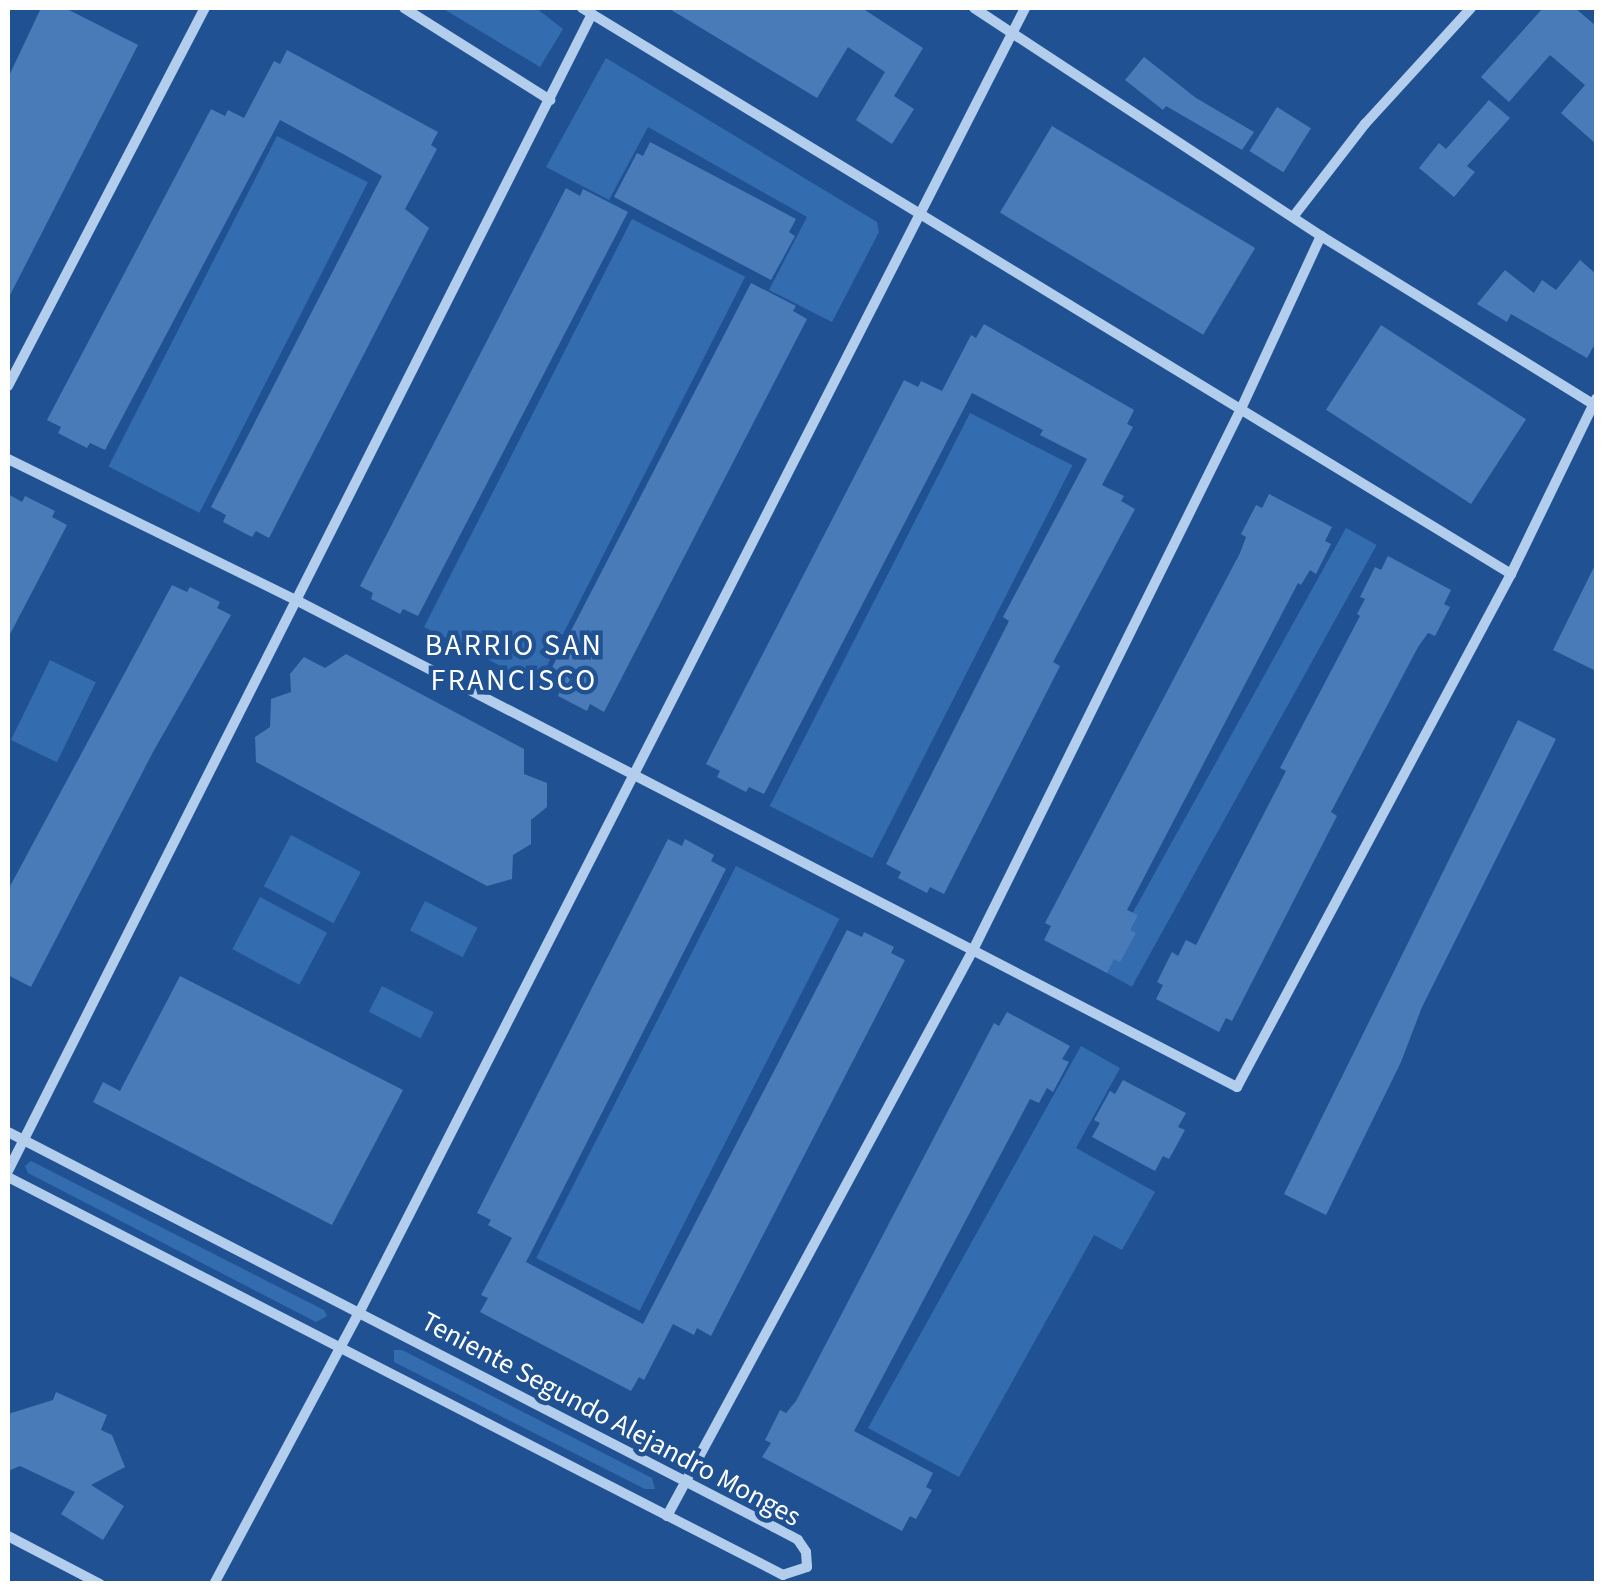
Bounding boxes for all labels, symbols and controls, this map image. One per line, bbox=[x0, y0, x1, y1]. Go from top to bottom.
district label: BARRIO SAN FRANCISCO bbox=[425, 628, 603, 698]
street label: Teniente Segundo Alejandro Monges bbox=[415, 1304, 807, 1534]

